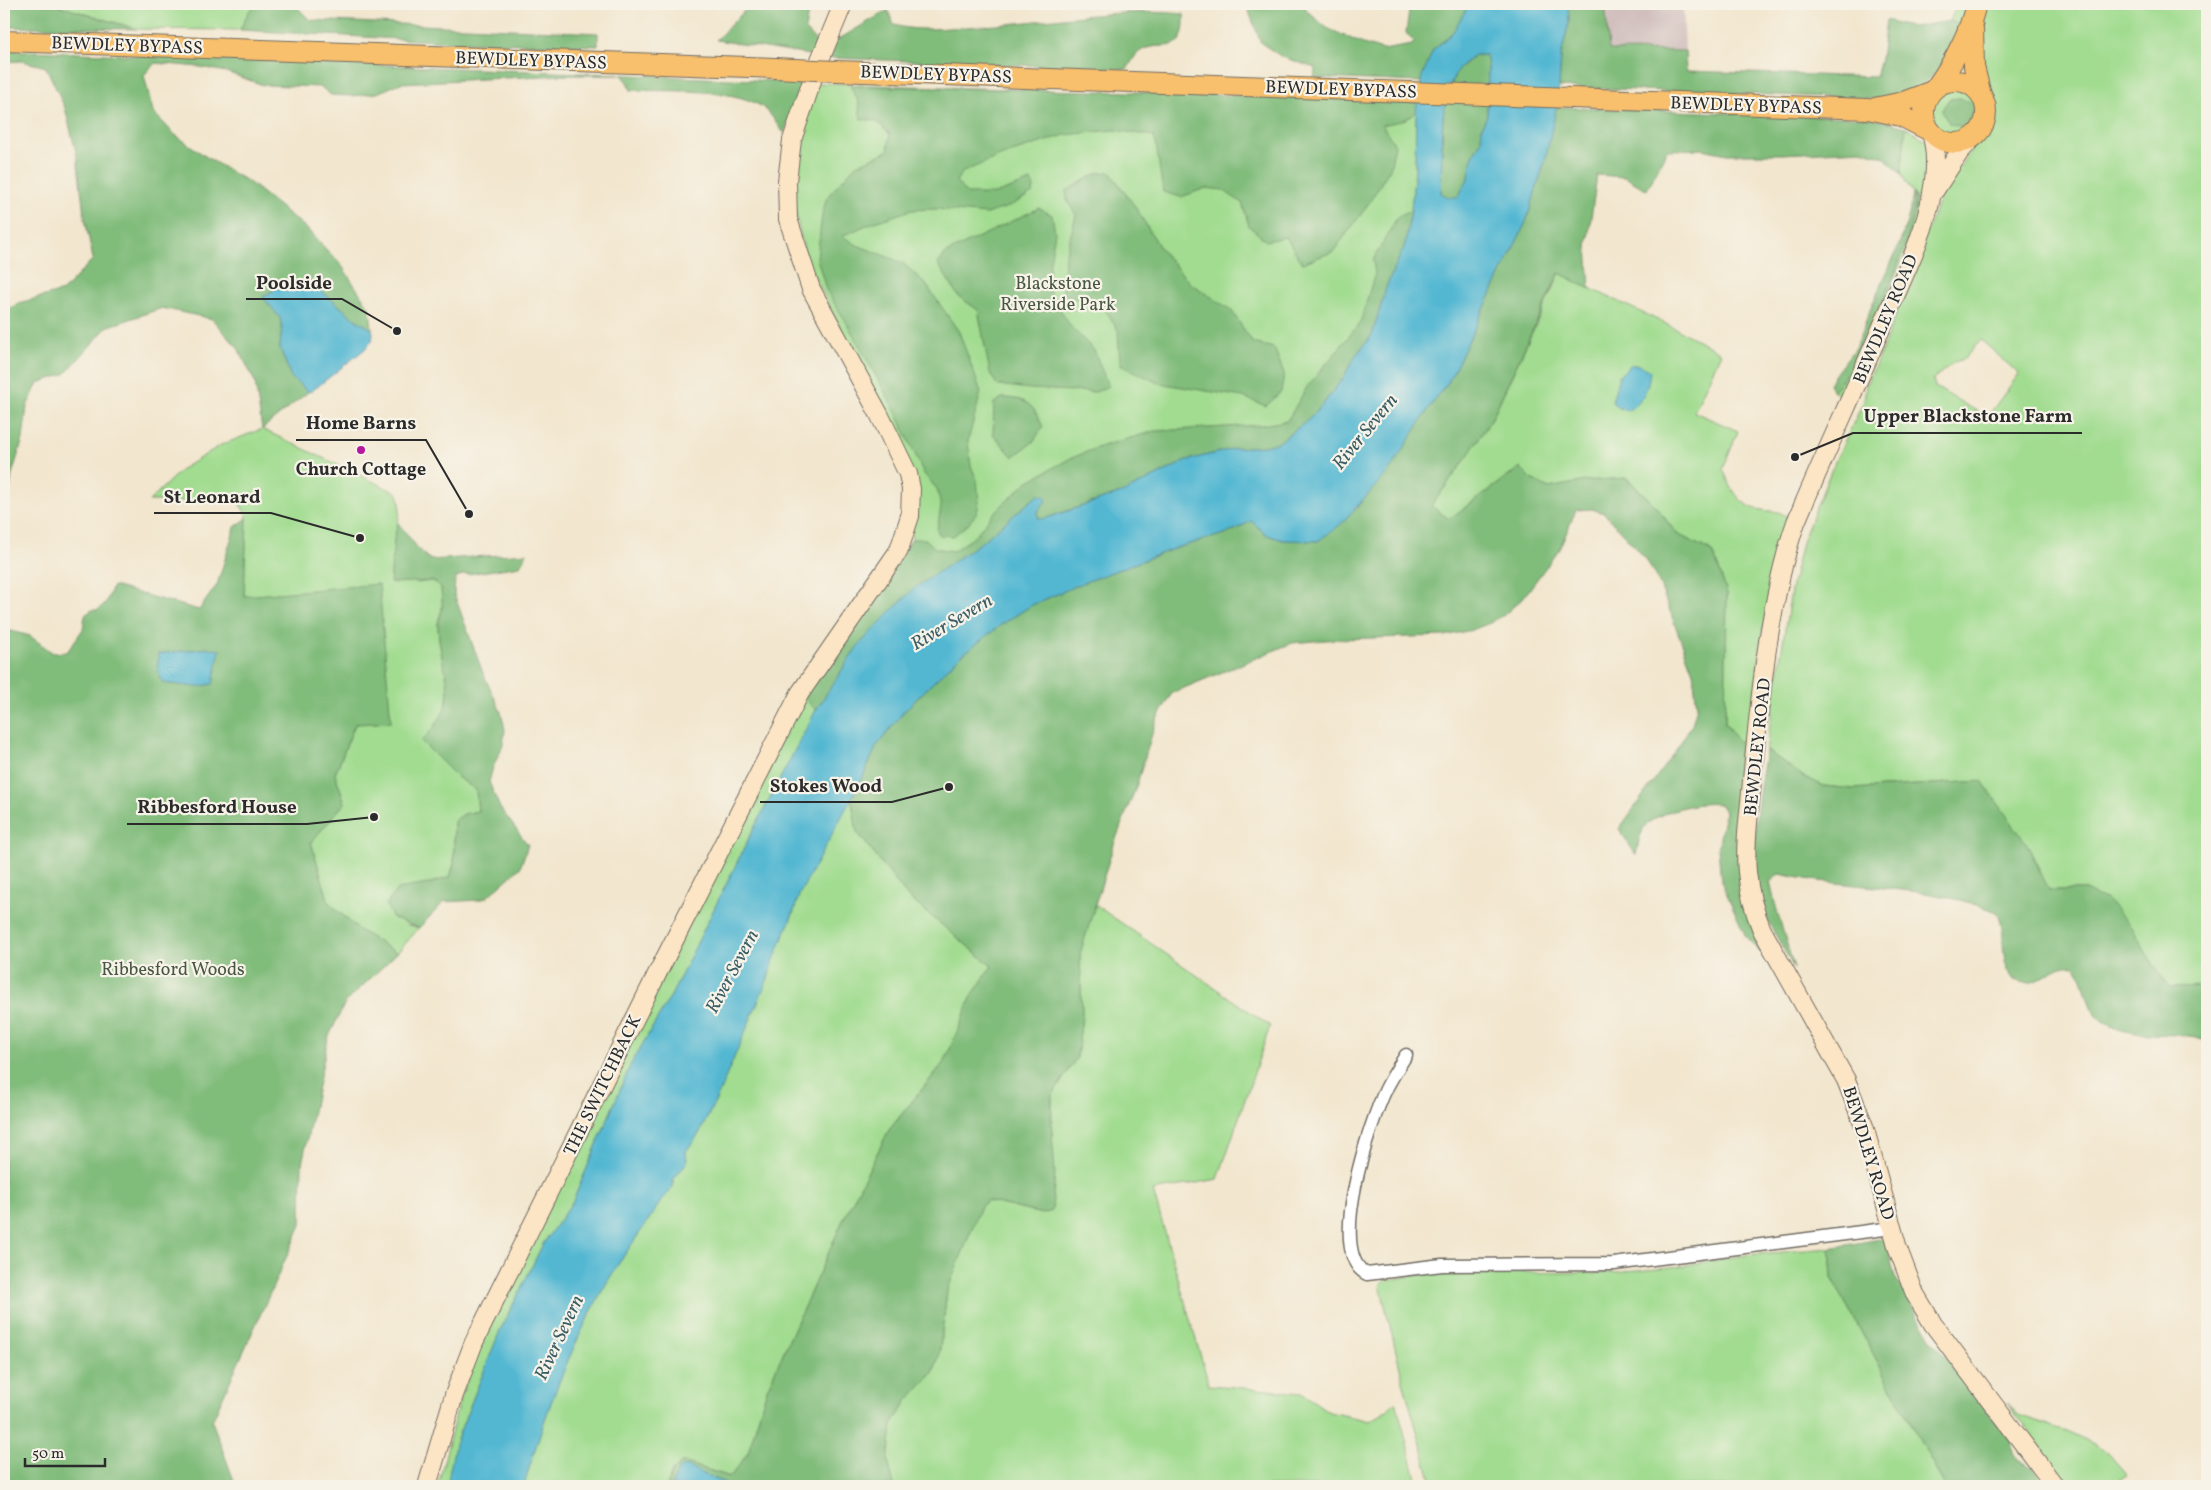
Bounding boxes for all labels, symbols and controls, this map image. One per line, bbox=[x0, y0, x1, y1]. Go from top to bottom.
street label: BEWDLEY BYPASS bbox=[51, 31, 203, 62]
street label: BEWDLEY BYPASS bbox=[455, 46, 607, 77]
street label: BEWDLEY BYPASS bbox=[860, 60, 1012, 91]
street label: BEWDLEY BYPASS bbox=[1265, 75, 1417, 106]
street label: BEWDLEY BYPASS bbox=[1670, 91, 1822, 122]
street label: BEWDLEY ROAD bbox=[1848, 251, 1925, 388]
callout: Poolside bbox=[246, 265, 342, 299]
text: Poolside bbox=[256, 271, 332, 297]
park label: Blackstone Riverside Park bbox=[1000, 272, 1116, 318]
water label: River Severn bbox=[1327, 389, 1404, 476]
callout: Upper Blackstone Farm bbox=[1853, 399, 2082, 433]
text: Upper Blackstone Farm bbox=[1863, 404, 2073, 430]
callout: Home Barns bbox=[296, 406, 426, 440]
text: Home Barns bbox=[306, 411, 417, 437]
marker: Church Cottage bbox=[355, 444, 367, 456]
place label: Church Cottage bbox=[296, 458, 426, 483]
callout: St Leonard bbox=[154, 479, 271, 513]
text: St Leonard bbox=[164, 485, 261, 511]
water label: River Severn bbox=[906, 588, 998, 657]
street label: BEWDLEY ROAD bbox=[1739, 677, 1778, 817]
callout: Stokes Wood bbox=[760, 768, 892, 802]
text: Stokes Wood bbox=[770, 774, 883, 800]
callout: Ribbesford House bbox=[127, 790, 307, 824]
text: Ribbesford House bbox=[137, 795, 297, 821]
water label: River Severn bbox=[700, 926, 766, 1018]
park label: Ribbesford Woods bbox=[101, 958, 245, 983]
street label: THE SWITCHBACK bbox=[558, 1011, 648, 1160]
street label: BEWDLEY ROAD bbox=[1835, 1084, 1900, 1223]
water label: River Severn bbox=[529, 1291, 591, 1385]
scale bar bbox=[25, 1435, 105, 1467]
text: 50 m bbox=[32, 1444, 64, 1465]

